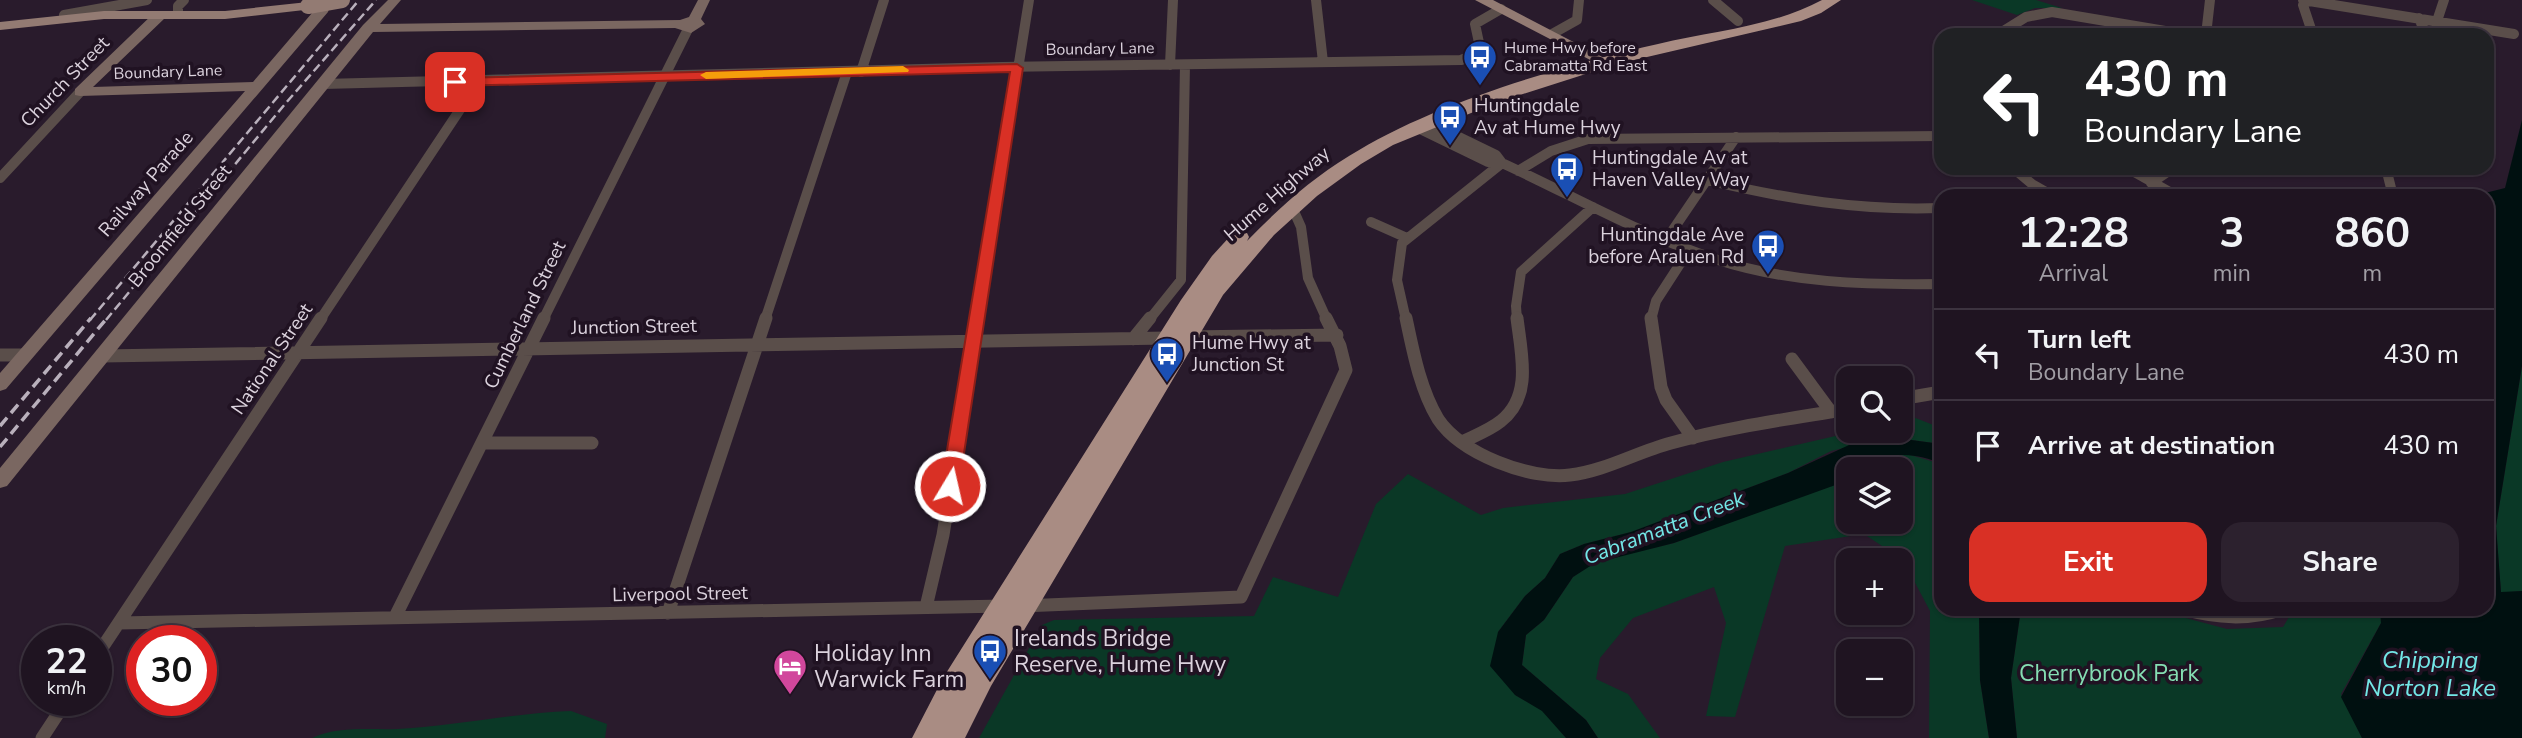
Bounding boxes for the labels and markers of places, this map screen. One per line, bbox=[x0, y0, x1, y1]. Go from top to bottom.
place label: Hume Hwy before Cabramatta Rd East bbox=[1504, 37, 1647, 77]
bus stop icon: Hume Hwy before Cabramatta Rd East bbox=[1461, 38, 1499, 87]
pin bbox=[425, 52, 485, 112]
place label: Huntingdale Av at Hume Hwy bbox=[1474, 93, 1621, 141]
bus stop icon: Huntingdale Av at Hume Hwy bbox=[1431, 98, 1469, 147]
place label: Huntingdale Av at Haven Valley Way bbox=[1592, 145, 1750, 193]
bus stop icon: Huntingdale Av at Haven Valley Way bbox=[1548, 150, 1586, 199]
place label: Huntingdale Ave before Araluen Rd bbox=[1588, 222, 1744, 270]
bus stop icon: Huntingdale Ave before Araluen Rd bbox=[1749, 227, 1787, 276]
place label: Hume Hwy at Junction St bbox=[1191, 330, 1311, 378]
bus stop icon: Hume Hwy at Junction St bbox=[1148, 335, 1186, 384]
place label: Irelands Bridge Reserve, Hume Hwy bbox=[1014, 623, 1226, 680]
bus stop icon: Irelands Bridge Reserve, Hume Hwy bbox=[971, 632, 1009, 681]
place label: Holiday Inn Warwick Farm bbox=[814, 638, 964, 695]
hotel icon: Holiday Inn Warwick Farm bbox=[771, 647, 809, 696]

